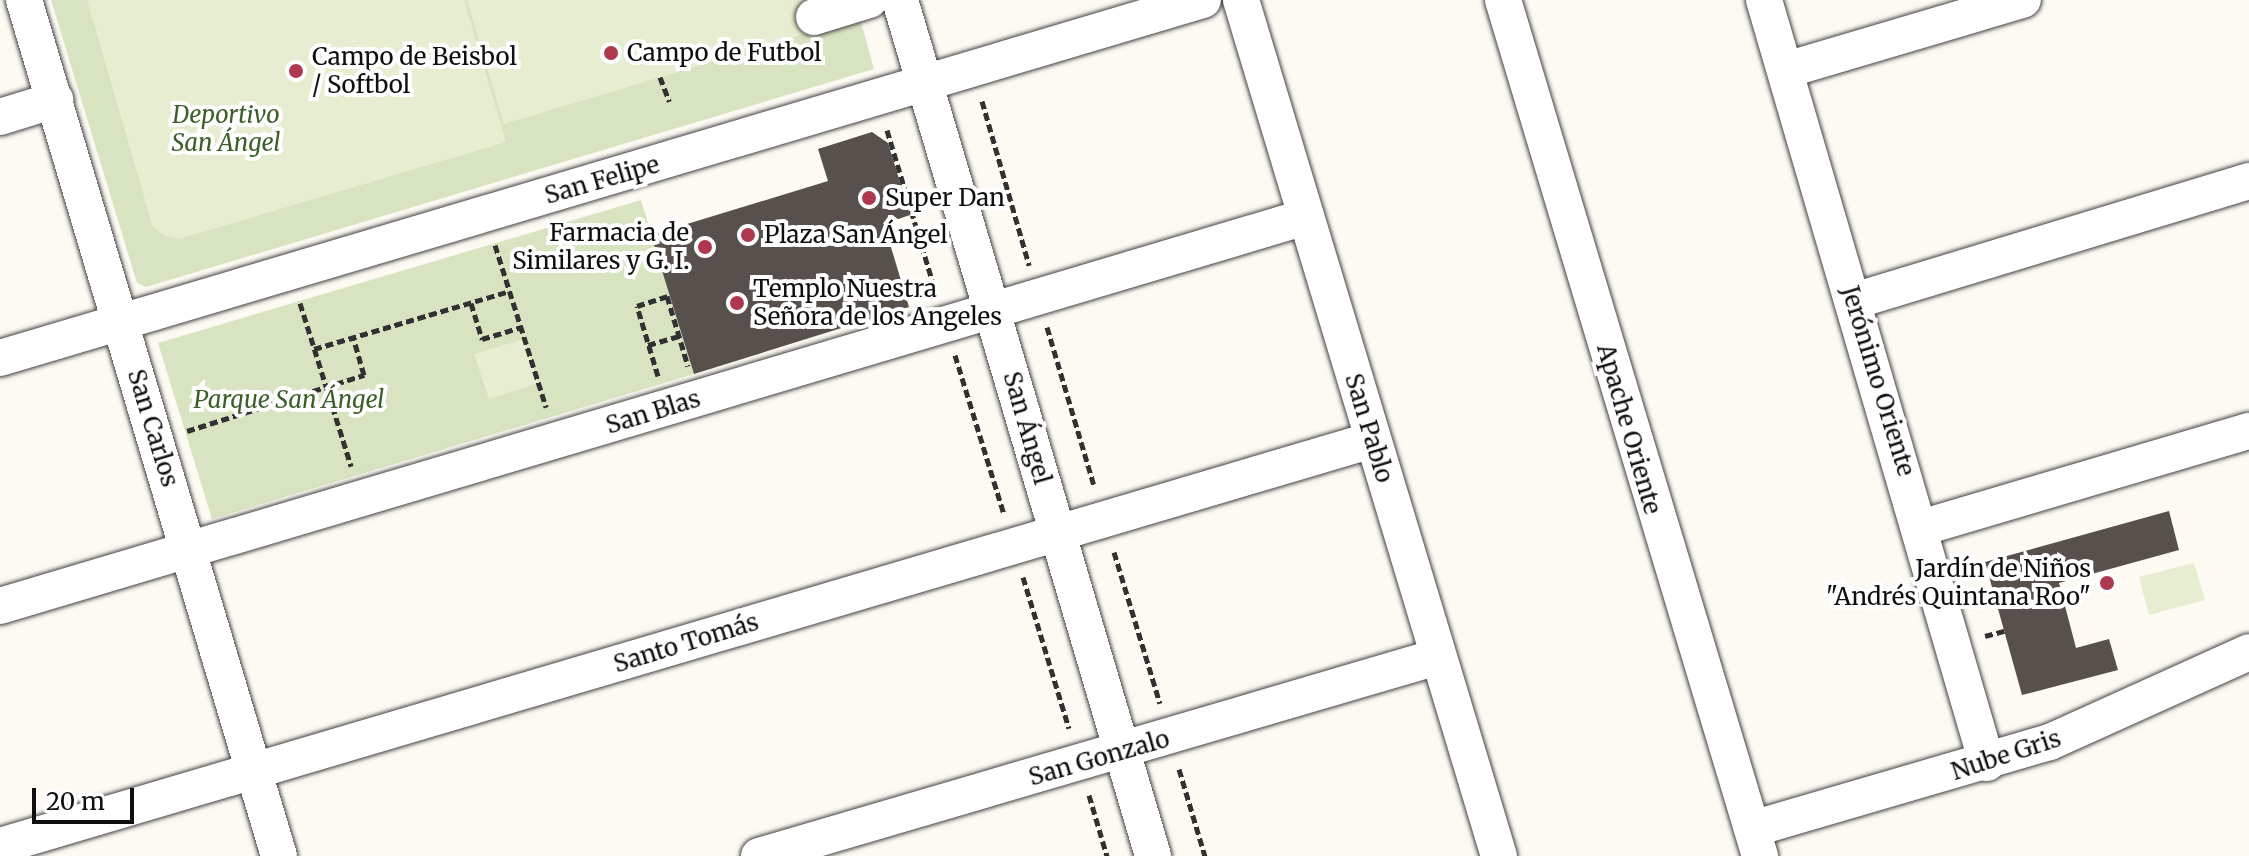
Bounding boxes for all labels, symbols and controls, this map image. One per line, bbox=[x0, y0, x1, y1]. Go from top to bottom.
place label: Campo de Futbol bbox=[627, 39, 821, 67]
place label: Campo de Beisbol / Softbol bbox=[312, 43, 517, 99]
marker: Campo de Futbol bbox=[602, 44, 620, 62]
marker: Campo de Beisbol / Softbol bbox=[287, 62, 305, 80]
park label: Deportivo San Ángel bbox=[171, 101, 281, 157]
street label: San Felipe bbox=[541, 150, 663, 210]
place label: Super Dan bbox=[885, 184, 1005, 212]
marker: Super Dan bbox=[860, 189, 878, 207]
place label: Farmacia de Similares y G. I. bbox=[512, 219, 689, 275]
place label: Plaza San Ángel bbox=[764, 221, 948, 249]
marker: Plaza San Ángel bbox=[739, 226, 757, 244]
marker: Farmacia de Similares y G. I. bbox=[696, 238, 714, 256]
place label: Templo Nuestra Señora de los Angeles bbox=[753, 275, 1002, 331]
street label: Jerónimo Oriente bbox=[1835, 282, 1921, 480]
marker: Templo Nuestra Señora de los Angeles bbox=[728, 294, 746, 312]
street label: Apache Oriente bbox=[1591, 341, 1667, 517]
street label: San Carlos bbox=[122, 366, 184, 490]
street label: San Ángel bbox=[997, 368, 1057, 488]
street label: San Pablo bbox=[1339, 370, 1399, 486]
street label: San Blas bbox=[602, 384, 704, 440]
park label: Parque San Ángel bbox=[193, 386, 385, 414]
place label: Jardín de Niños "Andrés Quintana Roo" bbox=[1826, 555, 2091, 611]
marker: Jardín de Niños "Andrés Quintana Roo" bbox=[2098, 574, 2116, 592]
street label: Santo Tomás bbox=[610, 607, 762, 679]
street label: San Gonzalo bbox=[1025, 724, 1173, 792]
street label: Nube Gris bbox=[1948, 724, 2064, 786]
scale bar bbox=[36, 772, 138, 822]
text: 20 m bbox=[46, 786, 105, 817]

